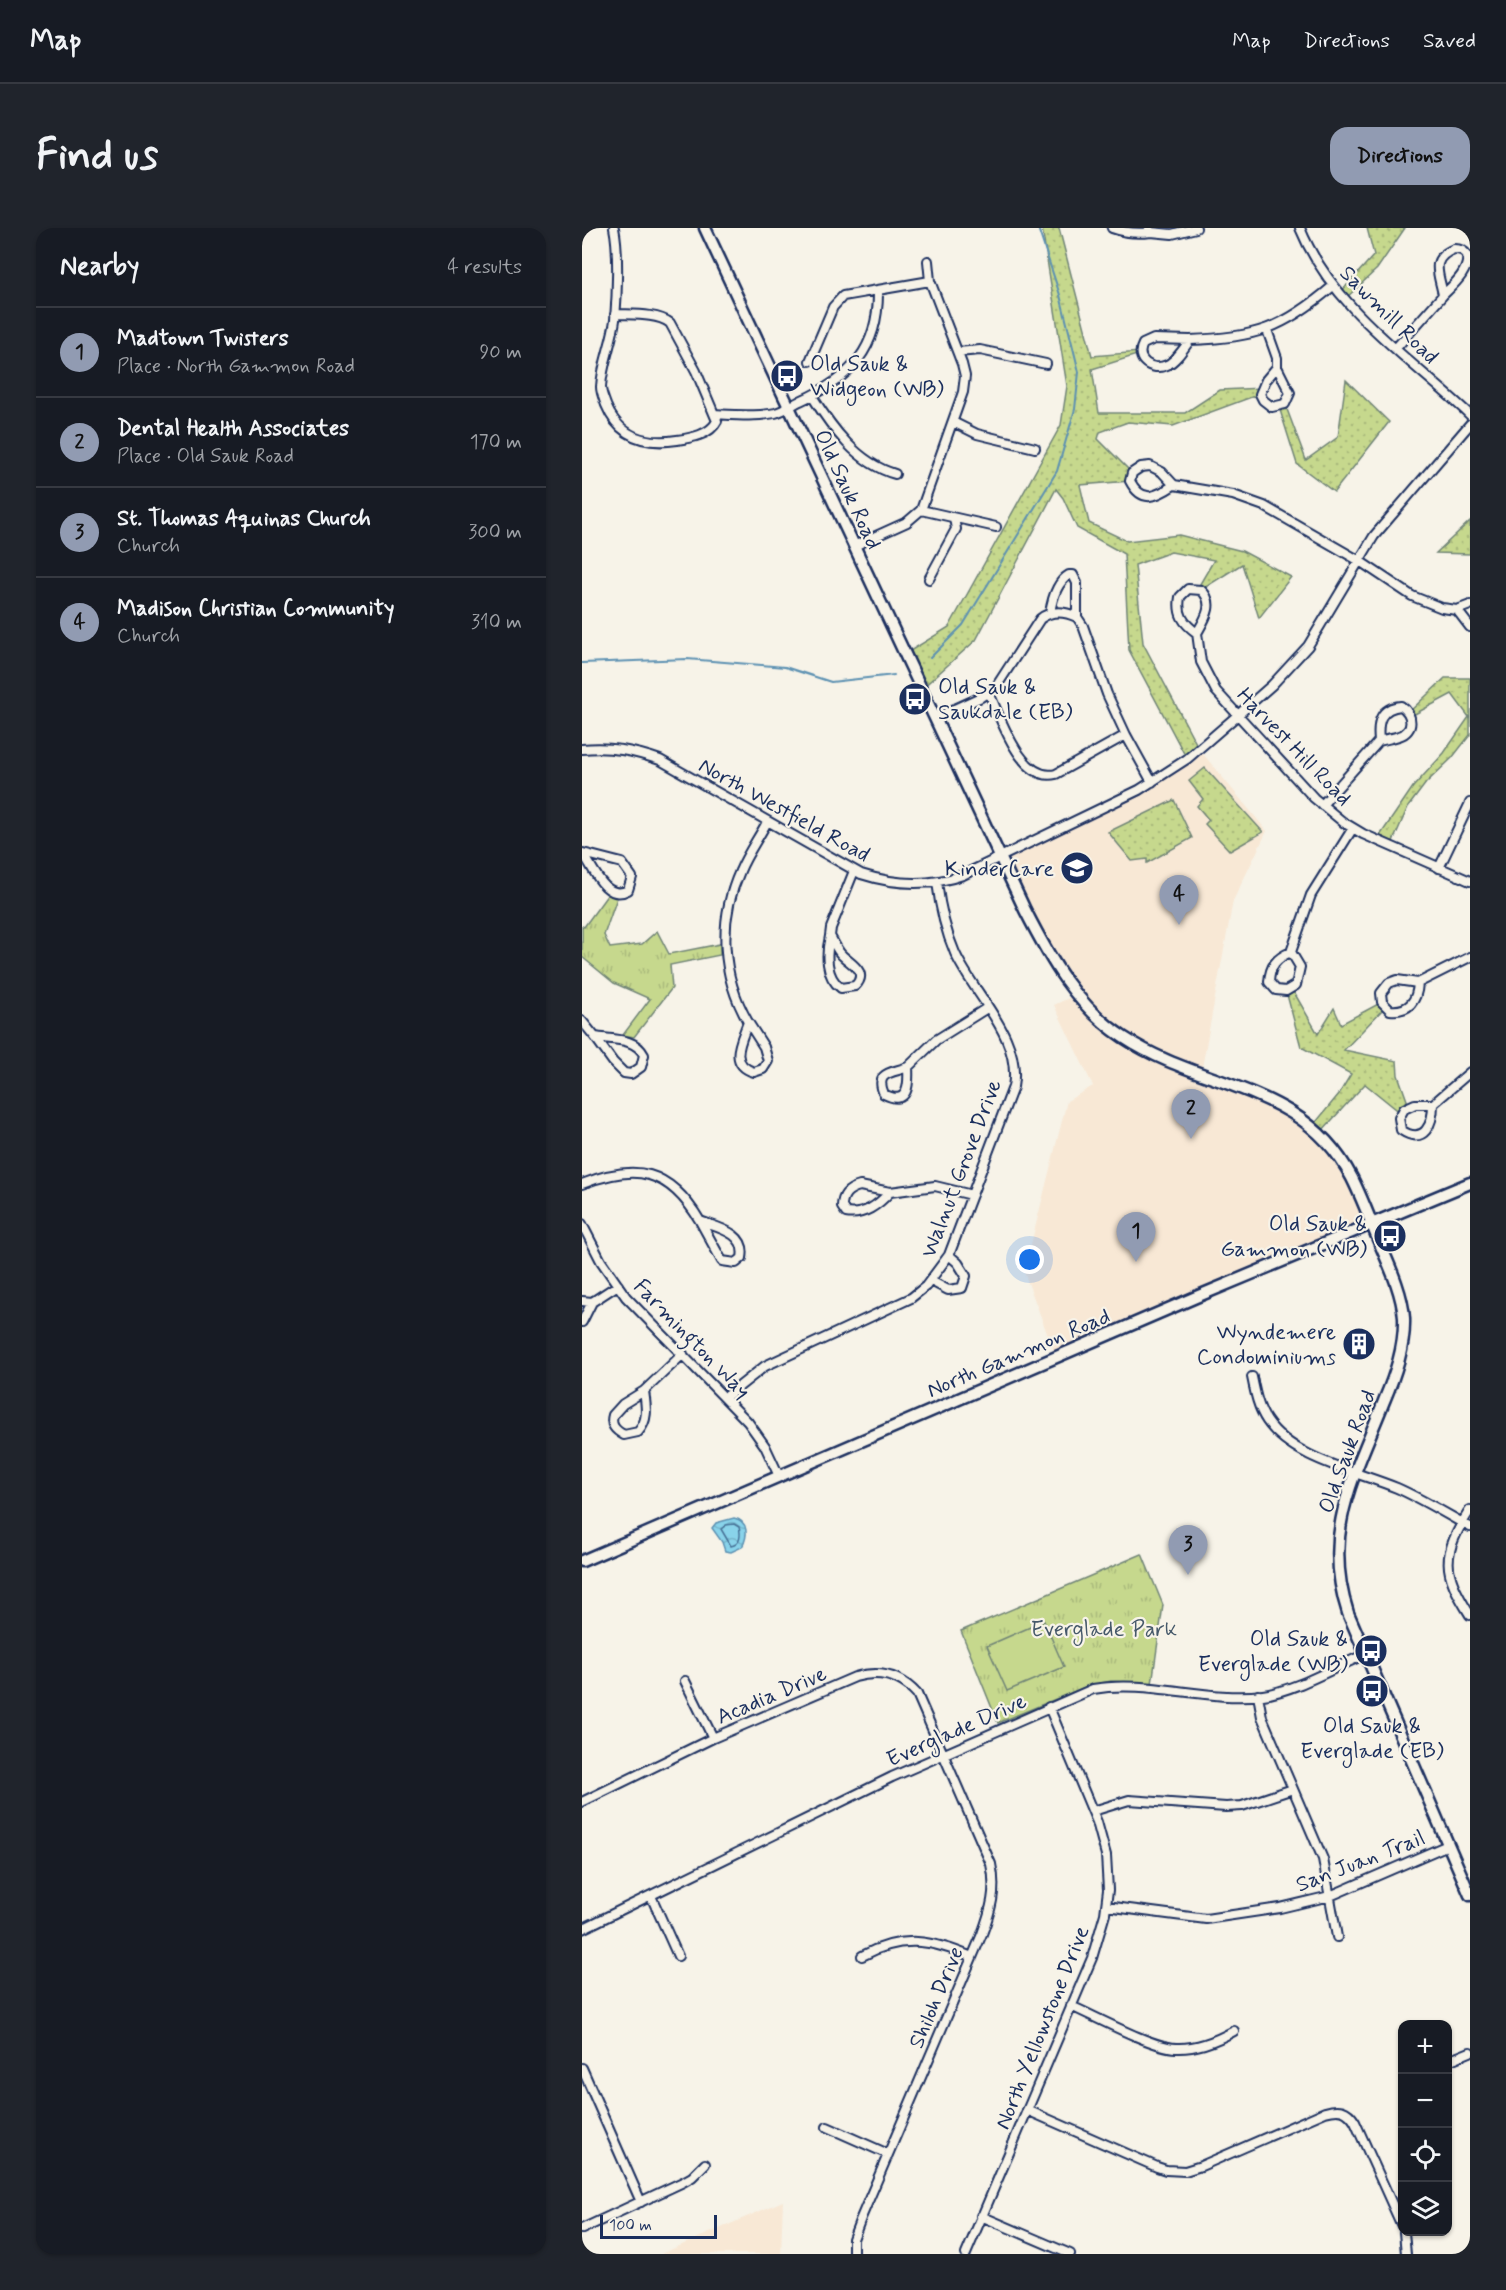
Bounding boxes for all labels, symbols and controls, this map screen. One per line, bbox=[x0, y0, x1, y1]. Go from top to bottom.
text: Map bbox=[30, 23, 81, 60]
text: Map bbox=[1232, 27, 1271, 55]
text: Directions bbox=[1304, 27, 1390, 55]
text: Saved bbox=[1423, 27, 1476, 55]
button: Directions bbox=[1330, 127, 1470, 185]
text: Find us bbox=[36, 129, 158, 184]
text: Nearby bbox=[60, 250, 139, 284]
text: 4 results bbox=[447, 254, 522, 281]
street label: Sawmill Road bbox=[1333, 260, 1444, 371]
text: Madtown Twisters bbox=[117, 325, 289, 353]
text: 1 bbox=[75, 339, 84, 366]
text: 90 m bbox=[479, 339, 522, 366]
place label: Old Sauk & Widgeon (WB) bbox=[810, 351, 944, 407]
text: Place · North Gammon Road bbox=[117, 353, 355, 380]
bus stop icon: Old Sauk & Widgeon (WB) bbox=[769, 358, 805, 394]
text: Dental Health Associates bbox=[117, 415, 349, 443]
street label: Old Sauk Road bbox=[807, 425, 887, 554]
text: 2 bbox=[75, 429, 84, 456]
text: 170 m bbox=[470, 429, 522, 456]
text: Place · Old Sauk Road bbox=[117, 443, 294, 470]
text: St. Thomas Aquinas Church bbox=[117, 505, 371, 533]
text: 3 bbox=[75, 519, 84, 546]
text: 300 m bbox=[468, 519, 522, 546]
text: Church bbox=[117, 533, 180, 560]
text: Madison Christian Community bbox=[117, 595, 394, 623]
text: 4 bbox=[74, 609, 85, 636]
text: 310 m bbox=[471, 609, 522, 636]
text: Church bbox=[117, 623, 180, 650]
place label: Old Sauk & Saukdale (EB) bbox=[938, 674, 1073, 727]
bus stop icon: Old Sauk & Saukdale (EB) bbox=[897, 681, 933, 717]
street label: Harvest Hill Road bbox=[1230, 682, 1357, 813]
street label: North Westfield Road bbox=[693, 752, 875, 869]
school or university icon: KinderCare bbox=[1059, 850, 1095, 886]
place label: KinderCare bbox=[945, 856, 1054, 884]
pin: 4 bbox=[1160, 876, 1198, 925]
street label: Walnut Grove Drive bbox=[915, 1076, 1009, 1262]
pin: 2 bbox=[1172, 1090, 1210, 1139]
place label: Old Sauk & Gammon (WB) bbox=[1221, 1211, 1367, 1264]
pin: 1 bbox=[1116, 1212, 1156, 1262]
bus stop icon: Old Sauk & Gammon (WB) bbox=[1372, 1218, 1408, 1254]
your location bbox=[1015, 1245, 1044, 1274]
street label: Farmington Way bbox=[625, 1273, 756, 1408]
street label: North Gammon Road bbox=[923, 1303, 1115, 1405]
place label: Wyndemere Condominiums bbox=[1197, 1319, 1336, 1372]
building icon: Wyndemere Condominiums bbox=[1341, 1326, 1377, 1362]
street label: Old Sauk Road bbox=[1313, 1386, 1383, 1517]
pin: 3 bbox=[1168, 1526, 1208, 1575]
park label: Everglade Park bbox=[1031, 1616, 1177, 1647]
place label: Old Sauk & Everglade (WB) bbox=[1198, 1626, 1348, 1682]
bus stop icon: Old Sauk & Everglade (WB) bbox=[1353, 1633, 1389, 1669]
street label: Acadia Drive bbox=[712, 1660, 831, 1732]
bus stop icon: Old Sauk & Everglade (EB) bbox=[1354, 1673, 1390, 1709]
street label: Everglade Drive bbox=[882, 1687, 1032, 1777]
place label: Old Sauk & Everglade (EB) bbox=[1300, 1713, 1444, 1769]
street label: San Juan Trail bbox=[1292, 1824, 1429, 1899]
street label: North Yellowstone Drive bbox=[989, 1922, 1097, 2134]
street label: Shiloh Drive bbox=[903, 1943, 971, 2053]
map controls bbox=[1398, 2020, 1452, 2236]
button: + bbox=[1398, 2020, 1452, 2074]
button: − bbox=[1398, 2074, 1452, 2128]
button: locate bbox=[1398, 2128, 1452, 2182]
button: layers bbox=[1398, 2182, 1452, 2236]
scale bar bbox=[600, 2212, 717, 2240]
text: 100 m bbox=[609, 2215, 652, 2236]

